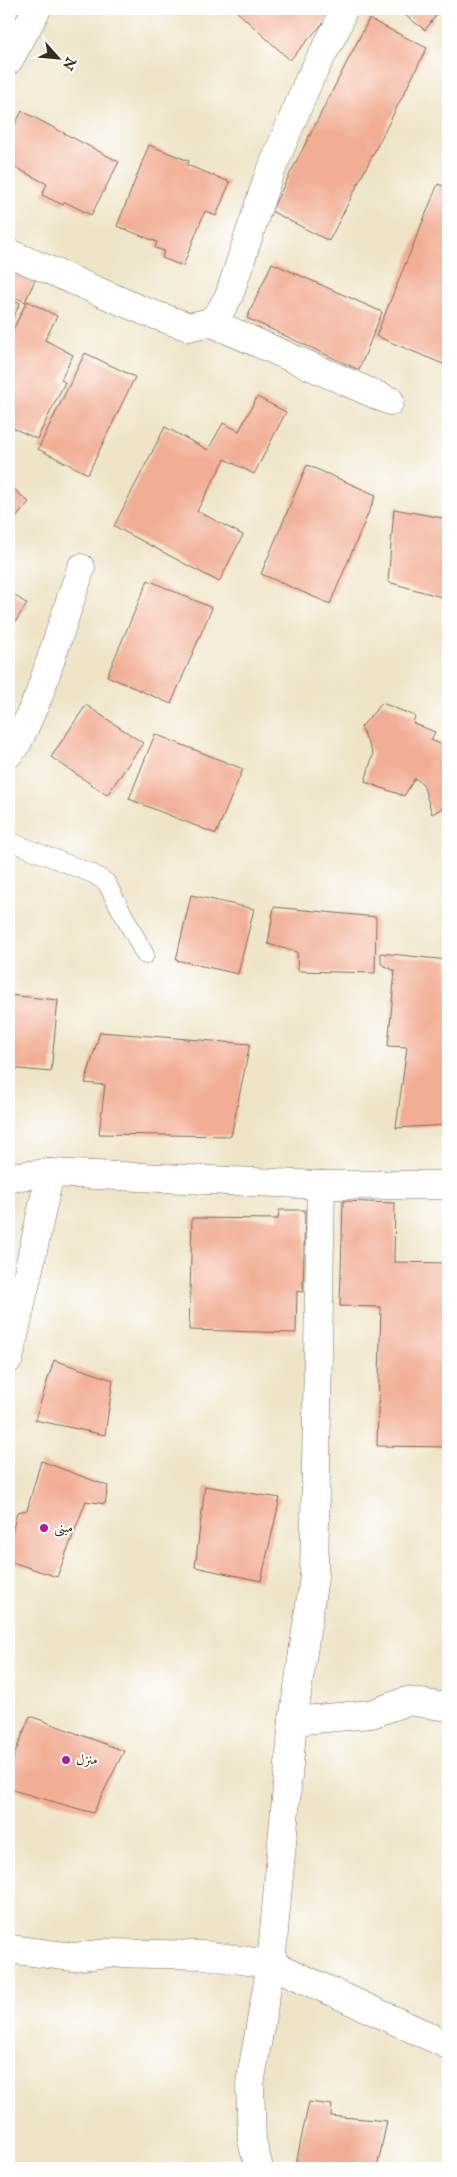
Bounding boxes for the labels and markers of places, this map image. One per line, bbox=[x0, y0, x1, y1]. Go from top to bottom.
place label: مبنى bbox=[54, 1519, 73, 1537]
marker: مبنى bbox=[38, 1522, 50, 1534]
place label: منزل bbox=[76, 1751, 98, 1769]
marker: منزل bbox=[60, 1754, 72, 1766]

